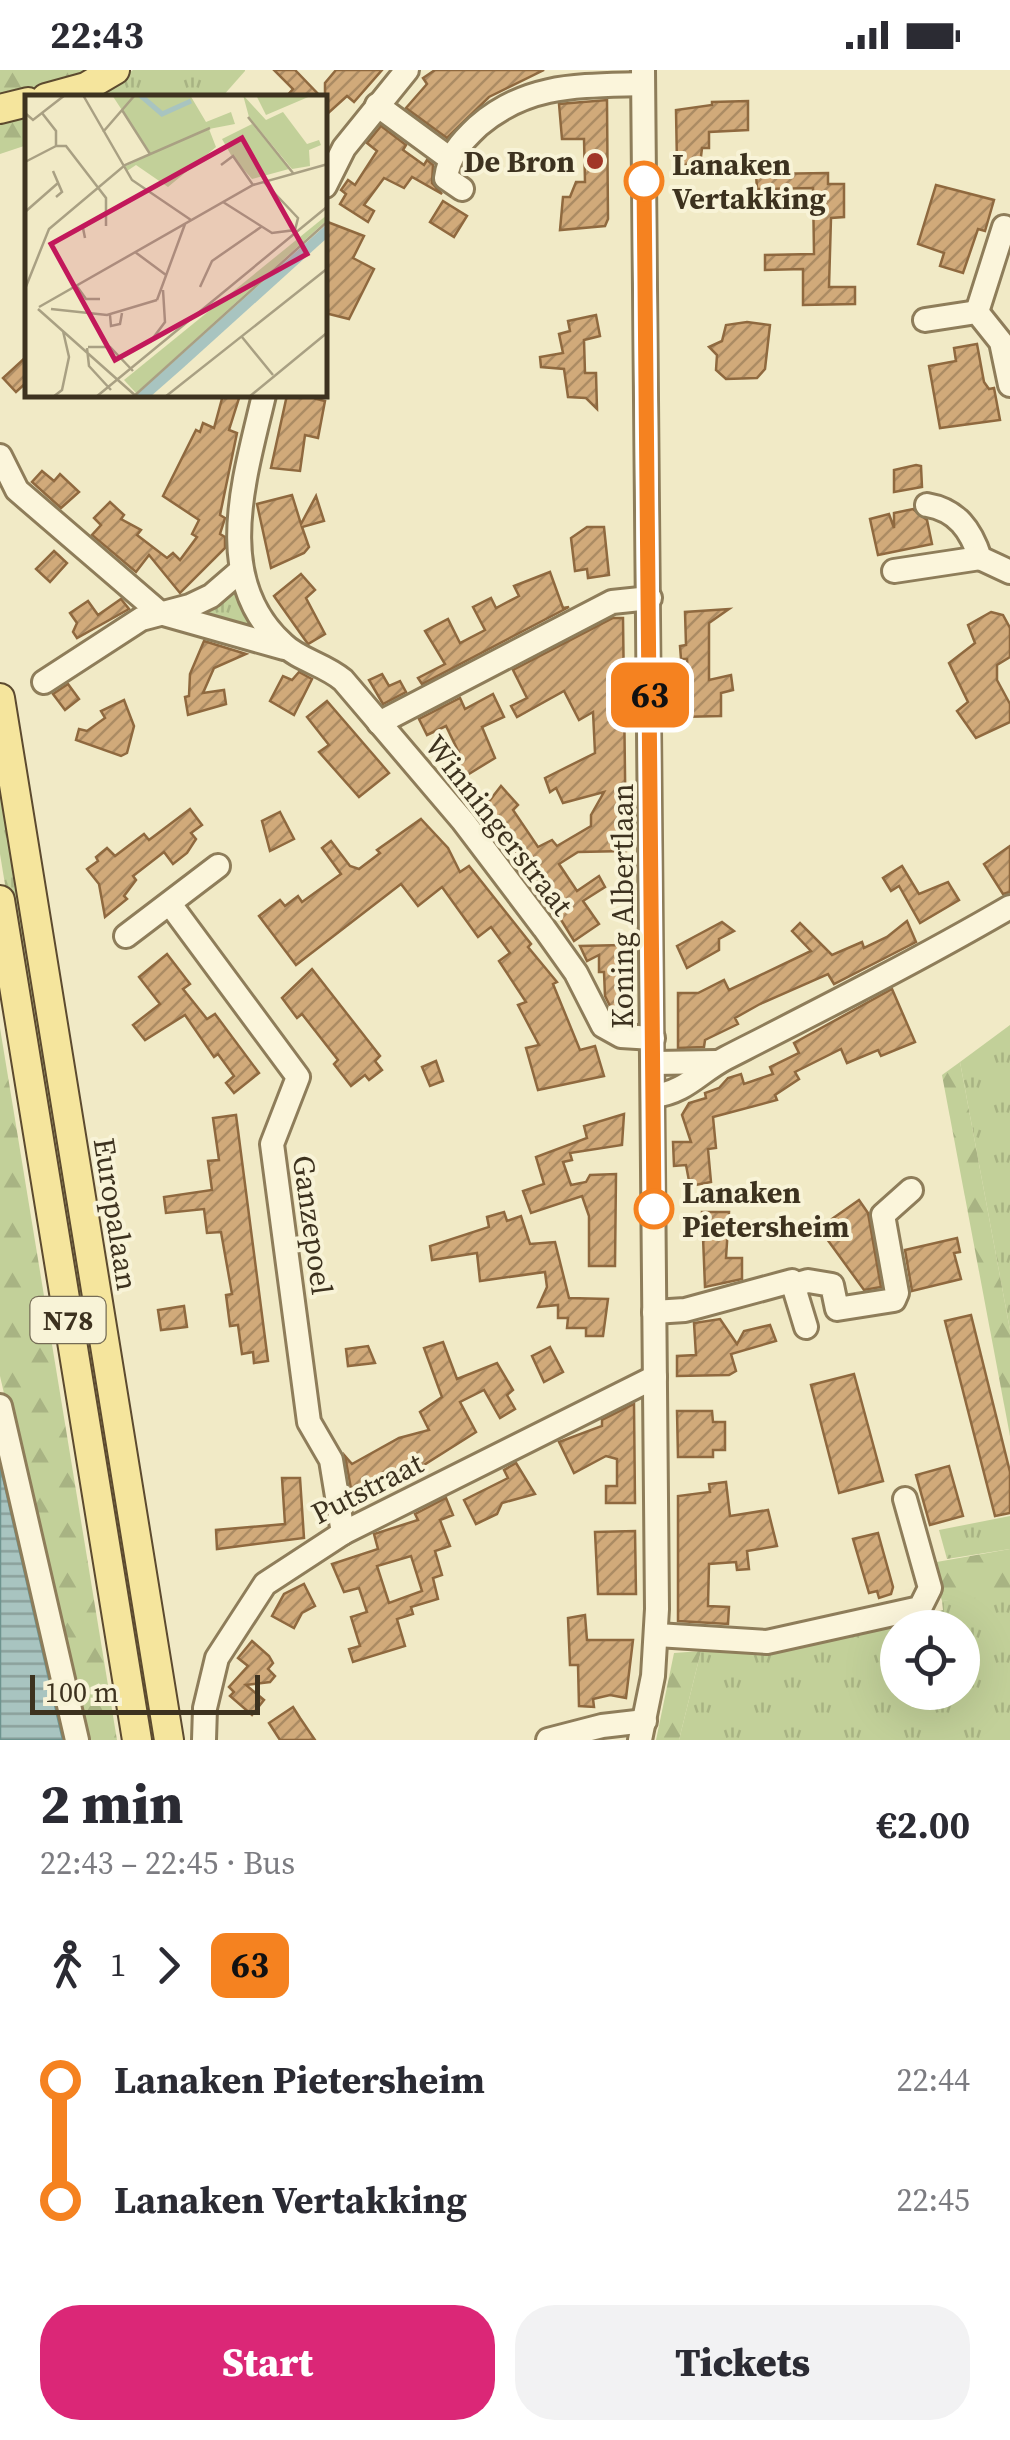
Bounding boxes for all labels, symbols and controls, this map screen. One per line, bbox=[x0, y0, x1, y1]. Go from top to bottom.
text: 22:43 bbox=[50, 9, 144, 61]
inset map bbox=[25, 95, 328, 398]
place label: De Bron bbox=[463, 141, 575, 182]
place label: Lanaken Vertakking bbox=[672, 144, 826, 219]
marker: De Bron bbox=[584, 150, 606, 172]
marker: Lanaken Vertakking bbox=[625, 162, 663, 200]
line badge: 63 bbox=[605, 662, 695, 728]
text: 63 bbox=[631, 671, 669, 719]
street label: Winningerstraat bbox=[415, 726, 583, 924]
street label: Koning Albertlaan bbox=[602, 783, 643, 1029]
street label: Europalaan bbox=[84, 1135, 148, 1293]
street label: Ganzepoel bbox=[283, 1153, 343, 1297]
place label: Lanaken Pietersheim bbox=[682, 1172, 849, 1247]
marker: Lanaken Pietersheim bbox=[635, 1190, 673, 1228]
road number: N78 bbox=[30, 1297, 106, 1343]
street label: Putstraat bbox=[304, 1442, 430, 1534]
map controls bbox=[880, 1610, 980, 1710]
button: locate bbox=[880, 1610, 980, 1710]
scale bar bbox=[30, 1670, 260, 1714]
text: 100 m bbox=[45, 1673, 119, 1711]
text: 2 min bbox=[40, 1766, 183, 1841]
text: €2.00 bbox=[876, 1799, 970, 1851]
text: 22:43 – 22:45 · Bus bbox=[40, 1841, 295, 1885]
icon: walk bbox=[40, 1938, 95, 1993]
icon: forward bbox=[141, 1938, 196, 1993]
text: 63 bbox=[231, 1941, 269, 1989]
text: 1 bbox=[110, 1943, 126, 1987]
text: Lanaken Pietersheim bbox=[114, 2054, 485, 2106]
text: 22:44 bbox=[896, 2058, 970, 2102]
text: Lanaken Vertakking bbox=[114, 2174, 467, 2226]
text: 22:45 bbox=[896, 2178, 970, 2222]
button: Start bbox=[40, 2305, 495, 2420]
button: Tickets bbox=[515, 2305, 970, 2420]

